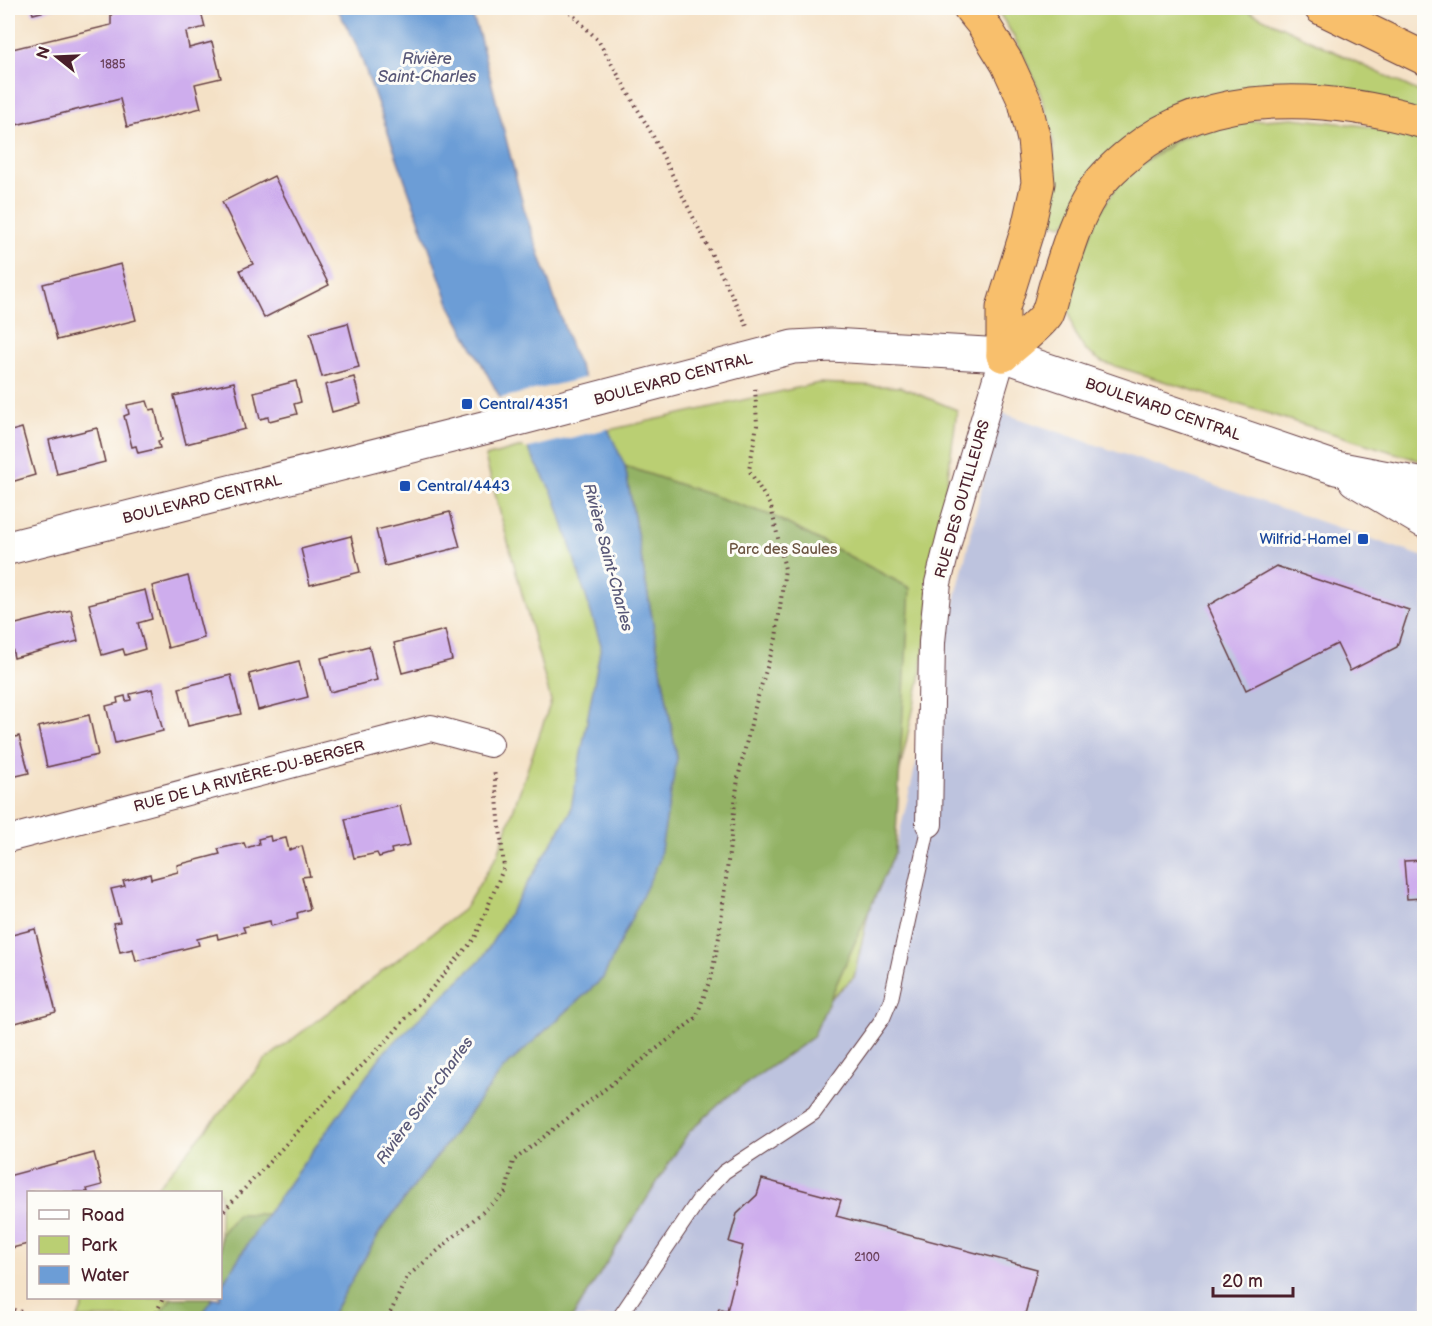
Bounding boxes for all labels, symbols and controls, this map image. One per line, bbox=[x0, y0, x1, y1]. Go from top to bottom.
north arrow bbox=[27, 27, 87, 87]
text: N bbox=[33, 44, 55, 61]
water label: Rivière Saint-Charles bbox=[378, 50, 476, 87]
house number: 1885 bbox=[100, 57, 126, 72]
street label: BOULEVARD CENTRAL bbox=[592, 349, 755, 410]
street label: BOULEVARD CENTRAL bbox=[1083, 374, 1244, 445]
place label: Central/4351 bbox=[479, 395, 568, 414]
marker: Central/4351 bbox=[460, 397, 474, 411]
street label: RUE DES OUTILLEURS bbox=[931, 418, 994, 580]
street label: BOULEVARD CENTRAL bbox=[121, 470, 284, 528]
place label: Central/4443 bbox=[417, 477, 510, 496]
marker: Central/4443 bbox=[398, 479, 412, 493]
water label: Rivière Saint-Charles bbox=[579, 481, 636, 634]
place label: Wilfrid-Hamel bbox=[1259, 530, 1351, 549]
marker: Wilfrid-Hamel bbox=[1356, 532, 1370, 546]
park label: Parc des Saules bbox=[729, 540, 838, 559]
street label: RUE DE LA RIVIÈRE-DU-BERGER bbox=[132, 736, 367, 816]
water label: Rivière Saint-Charles bbox=[373, 1034, 478, 1168]
legend bbox=[27, 1191, 222, 1299]
text: Road bbox=[81, 1205, 125, 1226]
text: Park bbox=[81, 1235, 117, 1256]
house number: 2100 bbox=[854, 1250, 880, 1265]
scale bar bbox=[1213, 1260, 1292, 1298]
text: Water bbox=[81, 1265, 129, 1286]
text: 20 m bbox=[1222, 1271, 1263, 1292]

